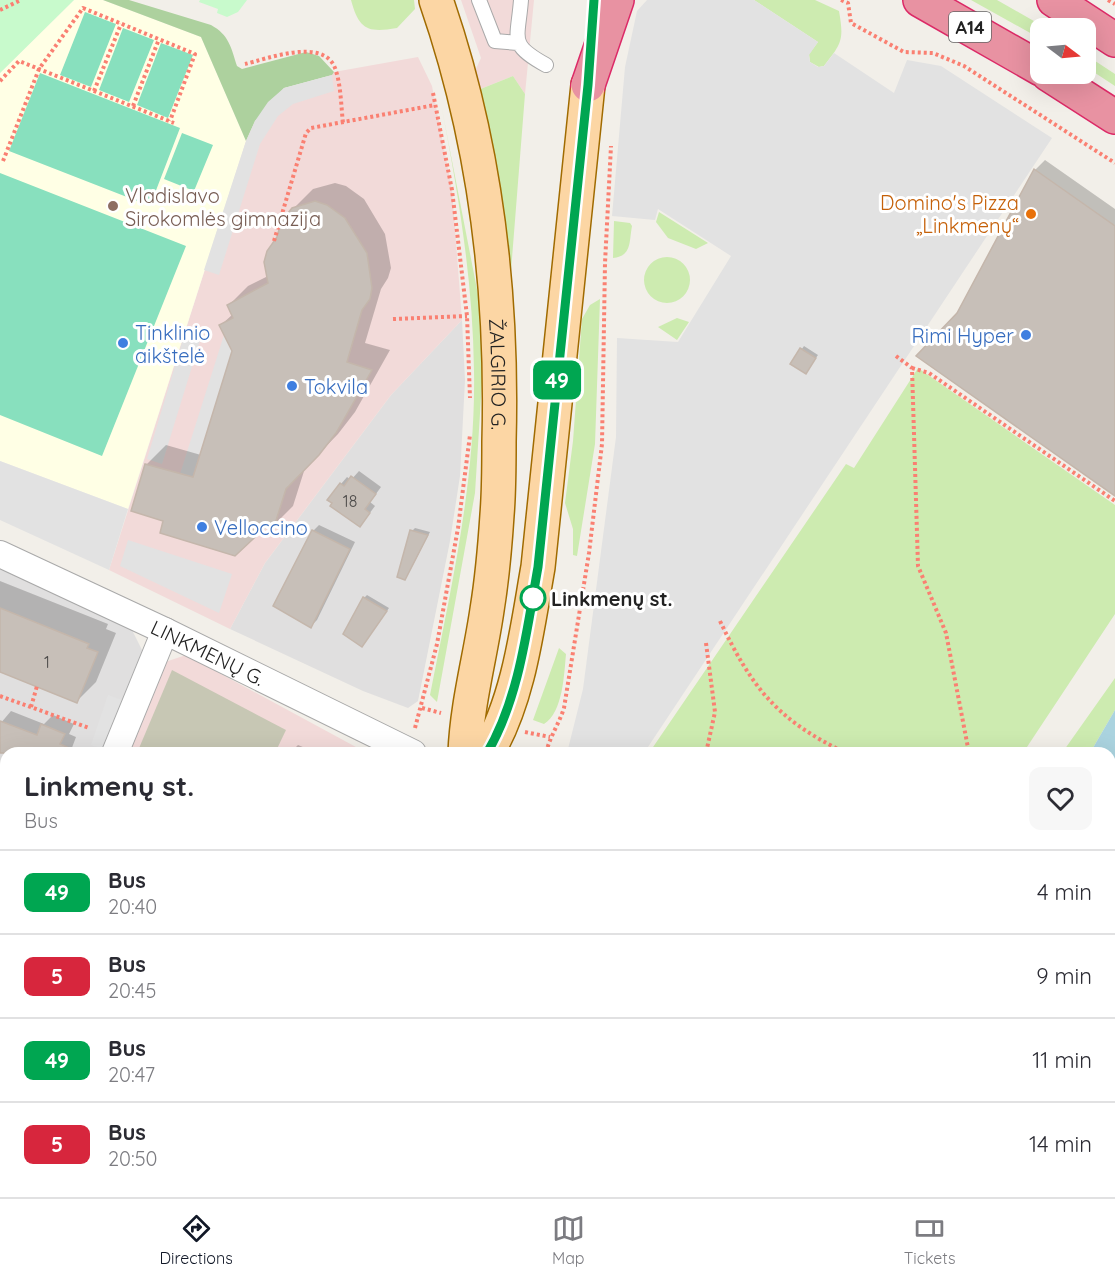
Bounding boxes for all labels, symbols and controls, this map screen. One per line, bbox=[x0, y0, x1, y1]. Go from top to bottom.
road number: A14 bbox=[949, 12, 991, 42]
north arrow bbox=[1030, 18, 1096, 84]
map controls bbox=[1030, 18, 1096, 84]
place label: Vladislavo Sirokomlės gimnazija bbox=[125, 183, 321, 231]
place label: Domino's Pizza „Linkmenų“ bbox=[880, 190, 1019, 238]
marker: Vladislavo Sirokomlės gimnazija bbox=[106, 199, 120, 213]
marker: Domino's Pizza „Linkmenų“ bbox=[1024, 207, 1038, 221]
street label: ŽALGIRIO G. bbox=[485, 318, 512, 430]
place label: Tinklinio aikštelė bbox=[135, 320, 210, 368]
place label: Rimi Hyper bbox=[911, 323, 1014, 348]
marker: Rimi Hyper bbox=[1019, 328, 1033, 342]
marker: Tinklinio aikštelė bbox=[116, 336, 130, 350]
line badge: 49 bbox=[530, 360, 584, 400]
text: 49 bbox=[545, 367, 569, 393]
place label: Tokvila bbox=[304, 374, 368, 399]
marker: Tokvila bbox=[285, 379, 299, 393]
house number: 18 bbox=[343, 491, 357, 511]
place label: Velloccino bbox=[214, 515, 308, 540]
marker: Velloccino bbox=[195, 520, 209, 534]
marker: Linkmenų st. bbox=[520, 585, 546, 611]
place label: Linkmenų st. bbox=[551, 586, 673, 611]
street label: LINKMENŲ G. bbox=[147, 614, 269, 691]
house number: 1 bbox=[44, 652, 50, 672]
button: heart bbox=[1029, 767, 1092, 830]
text: Linkmenų st. bbox=[24, 768, 194, 803]
text: Bus bbox=[24, 808, 58, 833]
text: Bus bbox=[108, 866, 146, 894]
text: 4 min bbox=[1037, 878, 1092, 906]
text: 49 bbox=[45, 879, 69, 905]
text: 20:40 bbox=[108, 894, 157, 919]
text: Bus bbox=[108, 950, 146, 978]
text: 9 min bbox=[1036, 962, 1092, 990]
text: 5 bbox=[51, 963, 63, 989]
text: 20:45 bbox=[108, 978, 156, 1003]
text: Bus bbox=[108, 1034, 146, 1062]
text: 11 min bbox=[1032, 1046, 1092, 1074]
text: 49 bbox=[45, 1047, 69, 1073]
text: 20:47 bbox=[108, 1062, 155, 1087]
text: Bus bbox=[108, 1118, 146, 1146]
text: 14 min bbox=[1029, 1130, 1092, 1158]
text: 5 bbox=[51, 1131, 63, 1157]
text: 20:50 bbox=[108, 1146, 158, 1171]
tab: Directions bbox=[159, 1212, 233, 1268]
tab: Map bbox=[552, 1212, 585, 1268]
tab: Tickets bbox=[904, 1212, 956, 1268]

